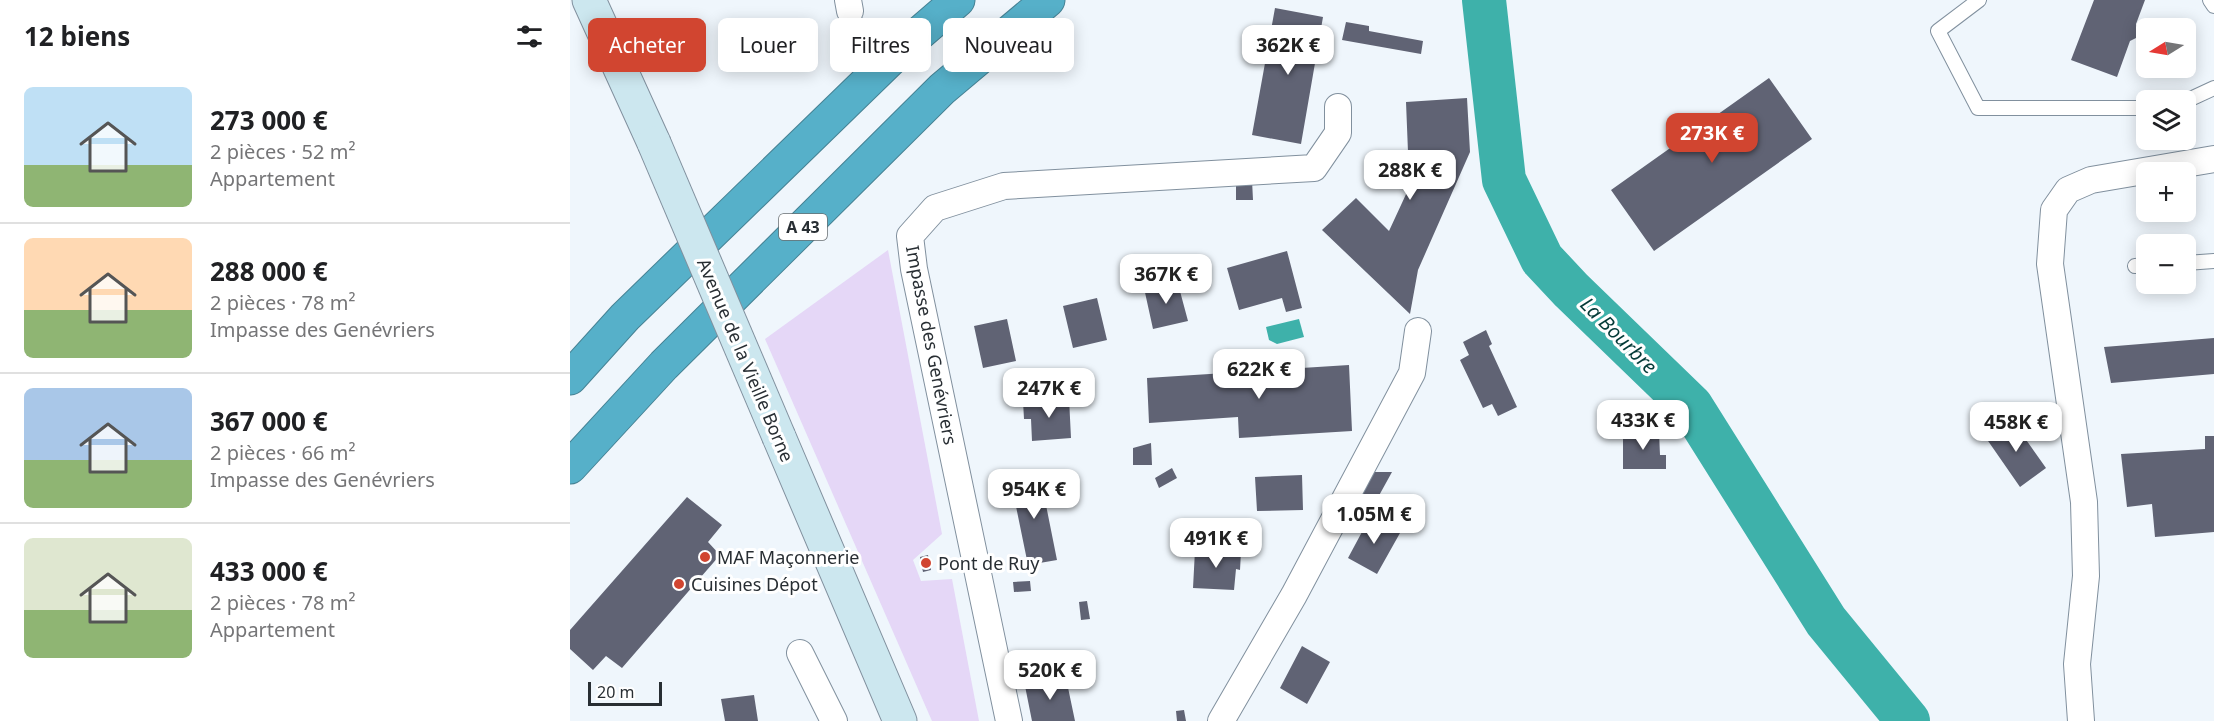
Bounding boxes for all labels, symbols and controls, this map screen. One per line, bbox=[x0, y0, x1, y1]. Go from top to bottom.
text: 12 biens bbox=[24, 18, 130, 54]
chip: Acheter bbox=[588, 18, 706, 72]
chip: Louer bbox=[718, 18, 818, 72]
chip: Filtres bbox=[830, 18, 931, 72]
chip: Nouveau bbox=[943, 18, 1074, 72]
north arrow bbox=[2136, 18, 2196, 78]
map controls bbox=[2136, 18, 2196, 294]
icon: filters bbox=[513, 20, 546, 53]
pin: 362K € bbox=[1239, 25, 1337, 76]
text: 362K € bbox=[1256, 31, 1320, 58]
button: layers bbox=[2136, 90, 2196, 150]
text: 273 000 € bbox=[210, 102, 328, 138]
icon: home bbox=[72, 111, 144, 183]
pin: 273K € bbox=[1663, 113, 1761, 164]
text: 273K € bbox=[1680, 119, 1744, 146]
text: 2 pièces · 52 m² bbox=[210, 138, 355, 165]
pin: 288K € bbox=[1361, 150, 1459, 201]
text: 288K € bbox=[1378, 156, 1442, 183]
button: + bbox=[2136, 162, 2196, 222]
text: Appartement bbox=[210, 165, 335, 192]
road number: A 43 bbox=[779, 214, 827, 240]
button: − bbox=[2136, 234, 2196, 294]
street label: Impasse des Genévriers bbox=[901, 243, 963, 447]
text: 288 000 € bbox=[210, 253, 328, 289]
pin: 367K € bbox=[1117, 254, 1215, 305]
street label: Avenue de la Vieille Borne bbox=[692, 255, 800, 465]
text: 367K € bbox=[1134, 260, 1198, 287]
icon: home bbox=[72, 262, 144, 334]
text: 2 pièces · 78 m² bbox=[210, 289, 355, 316]
water label: La Bourbre bbox=[1575, 291, 1663, 379]
text: Impasse des Genévriers bbox=[210, 316, 435, 343]
pin: 622K € bbox=[1210, 349, 1308, 400]
text: 622K € bbox=[1227, 355, 1291, 382]
pin: 247K € bbox=[1000, 368, 1098, 419]
text: 247K € bbox=[1017, 374, 1081, 401]
pin: 433K € bbox=[1594, 400, 1692, 451]
pin: 458K € bbox=[1967, 402, 2065, 453]
text: 367 000 € bbox=[210, 403, 328, 439]
text: 433K € bbox=[1611, 406, 1675, 433]
text: 458K € bbox=[1984, 408, 2048, 435]
icon: home bbox=[72, 412, 144, 484]
text: 2 pièces · 66 m² bbox=[210, 439, 355, 466]
text: Impasse des Genévriers bbox=[210, 466, 435, 493]
pin: 954K € bbox=[985, 469, 1083, 520]
text: 954K € bbox=[1002, 475, 1066, 502]
pin: 1.05M € bbox=[1319, 494, 1429, 545]
text: 1.05M € bbox=[1336, 500, 1412, 527]
pin: 491K € bbox=[1167, 518, 1265, 569]
text: 491K € bbox=[1184, 524, 1248, 551]
place label: MAF Maçonnerie bbox=[717, 545, 859, 569]
marker: MAF Maçonnerie bbox=[698, 550, 712, 564]
place label: Pont de Ruy bbox=[938, 551, 1040, 575]
text: 433 000 € bbox=[210, 553, 328, 589]
marker: Pont de Ruy bbox=[919, 556, 933, 570]
icon: home bbox=[72, 562, 144, 634]
place label: Cuisines Dépot bbox=[691, 572, 818, 596]
marker: Cuisines Dépot bbox=[672, 577, 686, 591]
text: 2 pièces · 78 m² bbox=[210, 589, 355, 616]
text: Appartement bbox=[210, 616, 335, 643]
pin: 520K € bbox=[1001, 650, 1099, 701]
text: 520K € bbox=[1018, 656, 1082, 683]
scale bar bbox=[588, 679, 662, 706]
text: 20 m bbox=[597, 681, 634, 703]

